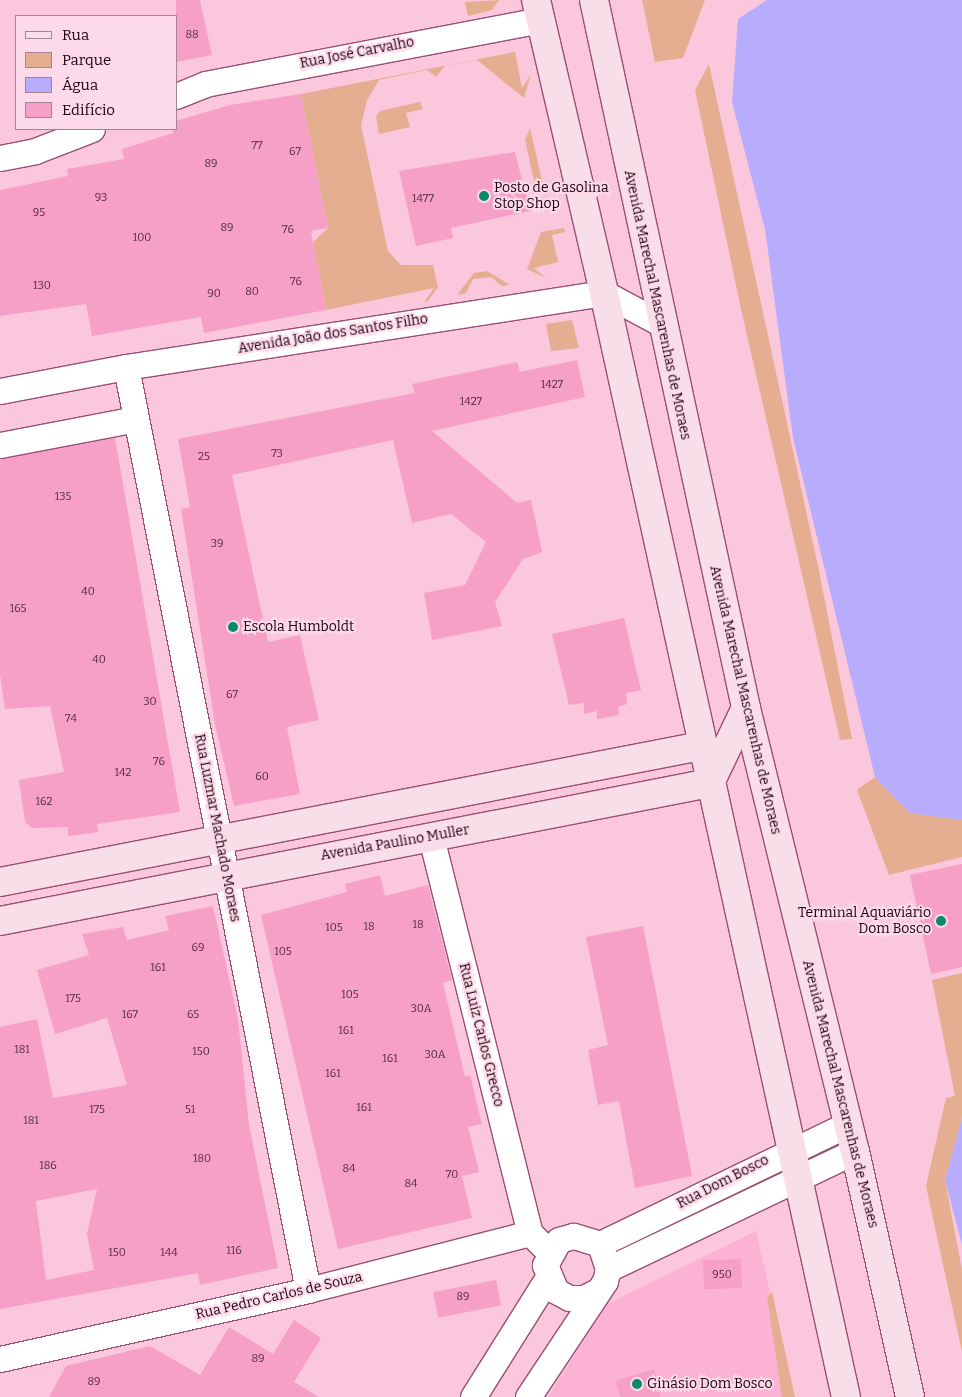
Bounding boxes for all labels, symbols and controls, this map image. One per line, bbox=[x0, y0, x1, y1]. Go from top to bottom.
legend bbox=[15, 15, 178, 130]
text: Rua bbox=[62, 26, 89, 44]
house number: 88 bbox=[185, 28, 199, 42]
street label: Rua José Carvalho bbox=[298, 34, 416, 72]
text: Parque bbox=[62, 51, 111, 69]
text: Água bbox=[62, 76, 98, 94]
text: Edifício bbox=[62, 101, 115, 119]
house number: 77 bbox=[251, 139, 263, 153]
house number: 67 bbox=[289, 145, 301, 159]
house number: 89 bbox=[204, 157, 218, 171]
street label: Avenida Marechal Mascarenhas de Moraes bbox=[620, 169, 694, 441]
place label: Posto de Gasolina Stop Shop bbox=[494, 180, 609, 212]
marker: Posto de Gasolina Stop Shop bbox=[478, 190, 490, 202]
house number: 93 bbox=[95, 191, 107, 205]
house number: 1477 bbox=[412, 192, 434, 206]
house number: 95 bbox=[33, 206, 45, 220]
house number: 89 bbox=[220, 221, 234, 235]
house number: 76 bbox=[282, 223, 294, 237]
house number: 100 bbox=[133, 231, 151, 245]
house number: 76 bbox=[290, 275, 302, 289]
house number: 130 bbox=[33, 279, 51, 293]
house number: 80 bbox=[245, 285, 259, 299]
house number: 90 bbox=[207, 287, 221, 301]
street label: Avenida João dos Santos Filho bbox=[237, 311, 429, 357]
house number: 1427 bbox=[541, 378, 563, 392]
house number: 1427 bbox=[460, 395, 482, 409]
house number: 73 bbox=[271, 447, 283, 461]
house number: 25 bbox=[198, 450, 210, 464]
house number: 135 bbox=[55, 490, 71, 504]
house number: 39 bbox=[211, 537, 223, 551]
street label: Avenida Marechal Mascarenhas de Moraes bbox=[706, 564, 784, 836]
house number: 40 bbox=[81, 585, 95, 599]
house number: 165 bbox=[10, 602, 26, 616]
place label: Escola Humboldt bbox=[243, 619, 354, 635]
marker: Escola Humboldt bbox=[227, 621, 239, 633]
house number: 40 bbox=[92, 653, 106, 667]
house number: 67 bbox=[226, 688, 238, 702]
house number: 30 bbox=[143, 695, 157, 709]
house number: 74 bbox=[65, 712, 77, 726]
street label: Rua Luzmar Machado Moraes bbox=[191, 733, 243, 923]
house number: 76 bbox=[153, 755, 165, 769]
house number: 142 bbox=[115, 766, 131, 780]
house number: 60 bbox=[255, 770, 269, 784]
house number: 162 bbox=[36, 795, 52, 809]
street label: Avenida Paulino Muller bbox=[319, 822, 471, 864]
place label: Terminal Aquaviário Dom Bosco bbox=[798, 905, 931, 938]
marker: Terminal Aquaviário Dom Bosco bbox=[935, 915, 947, 927]
house number: 18 bbox=[412, 918, 424, 932]
house number: 18 bbox=[363, 920, 375, 934]
house number: 105 bbox=[325, 921, 343, 935]
house number: 69 bbox=[192, 941, 204, 955]
house number: 105 bbox=[274, 945, 292, 959]
street label: Avenida Marechal Mascarenhas de Moraes bbox=[799, 958, 881, 1230]
house number: 161 bbox=[150, 961, 166, 975]
street label: Rua Luiz Carlos Grecco bbox=[455, 961, 507, 1109]
house number: 105 bbox=[341, 988, 359, 1002]
house number: 175 bbox=[65, 992, 81, 1006]
house number: 30A bbox=[410, 1002, 432, 1016]
house number: 167 bbox=[122, 1008, 138, 1022]
house number: 65 bbox=[187, 1008, 199, 1022]
house number: 161 bbox=[338, 1024, 354, 1038]
house number: 181 bbox=[14, 1043, 30, 1057]
house number: 150 bbox=[192, 1045, 210, 1059]
house number: 30A bbox=[424, 1048, 446, 1062]
house number: 161 bbox=[382, 1052, 398, 1066]
house number: 161 bbox=[325, 1067, 341, 1081]
house number: 161 bbox=[356, 1101, 372, 1115]
house number: 175 bbox=[89, 1103, 105, 1117]
house number: 51 bbox=[185, 1103, 195, 1117]
house number: 181 bbox=[23, 1114, 39, 1128]
house number: 180 bbox=[193, 1152, 211, 1166]
street label: Rua Dom Bosco bbox=[674, 1152, 772, 1212]
house number: 186 bbox=[39, 1159, 57, 1173]
house number: 84 bbox=[342, 1162, 356, 1176]
house number: 70 bbox=[446, 1168, 458, 1182]
house number: 84 bbox=[404, 1177, 418, 1191]
house number: 116 bbox=[226, 1244, 242, 1258]
house number: 150 bbox=[108, 1246, 126, 1260]
house number: 144 bbox=[160, 1246, 178, 1260]
house number: 950 bbox=[712, 1268, 732, 1282]
street label: Rua Pedro Carlos de Souza bbox=[194, 1269, 364, 1323]
house number: 89 bbox=[456, 1290, 470, 1304]
house number: 89 bbox=[251, 1352, 265, 1366]
house number: 89 bbox=[87, 1375, 101, 1389]
place label: Ginásio Dom Bosco bbox=[647, 1376, 772, 1392]
marker: Ginásio Dom Bosco bbox=[631, 1378, 643, 1390]

